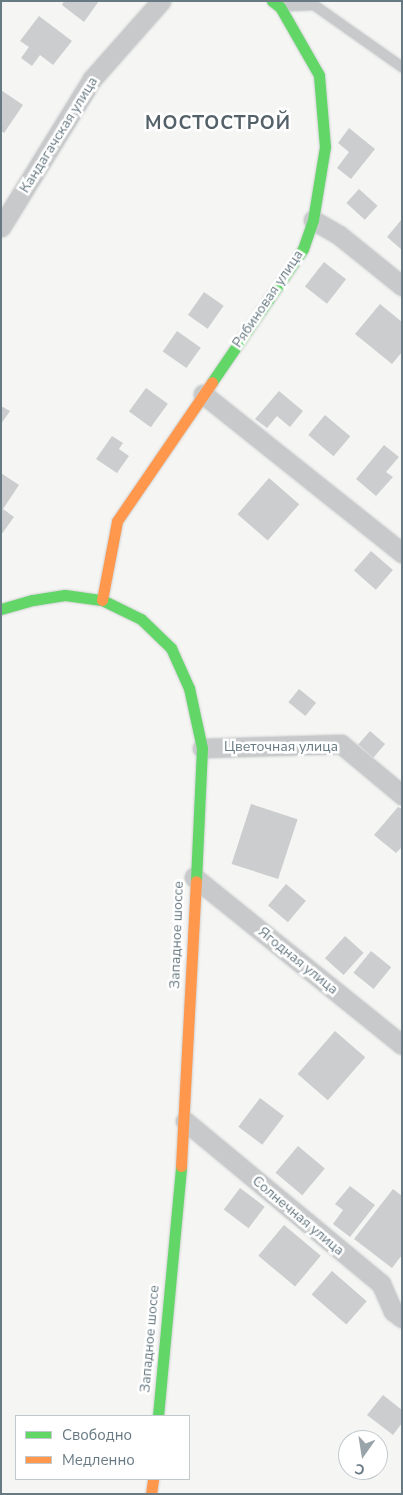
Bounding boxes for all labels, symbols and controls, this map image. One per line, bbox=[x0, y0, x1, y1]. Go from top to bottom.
street label: Кандагачская улица bbox=[16, 74, 102, 196]
district label: МОСТОСТРОЙ bbox=[144, 113, 292, 135]
street label: Рябиновая улица bbox=[229, 247, 307, 351]
street label: Цветочная улица bbox=[224, 739, 338, 755]
street label: Западное шоссе bbox=[167, 881, 187, 989]
street label: Ягодная улица bbox=[255, 924, 341, 998]
street label: Солнечная улица bbox=[249, 1173, 347, 1259]
street label: Западное шоссе bbox=[137, 1285, 163, 1393]
legend bbox=[15, 1415, 190, 1480]
text: Свободно bbox=[62, 1425, 132, 1445]
north arrow bbox=[338, 1430, 388, 1480]
text: Медленно bbox=[62, 1450, 135, 1470]
text: С bbox=[353, 1459, 367, 1479]

